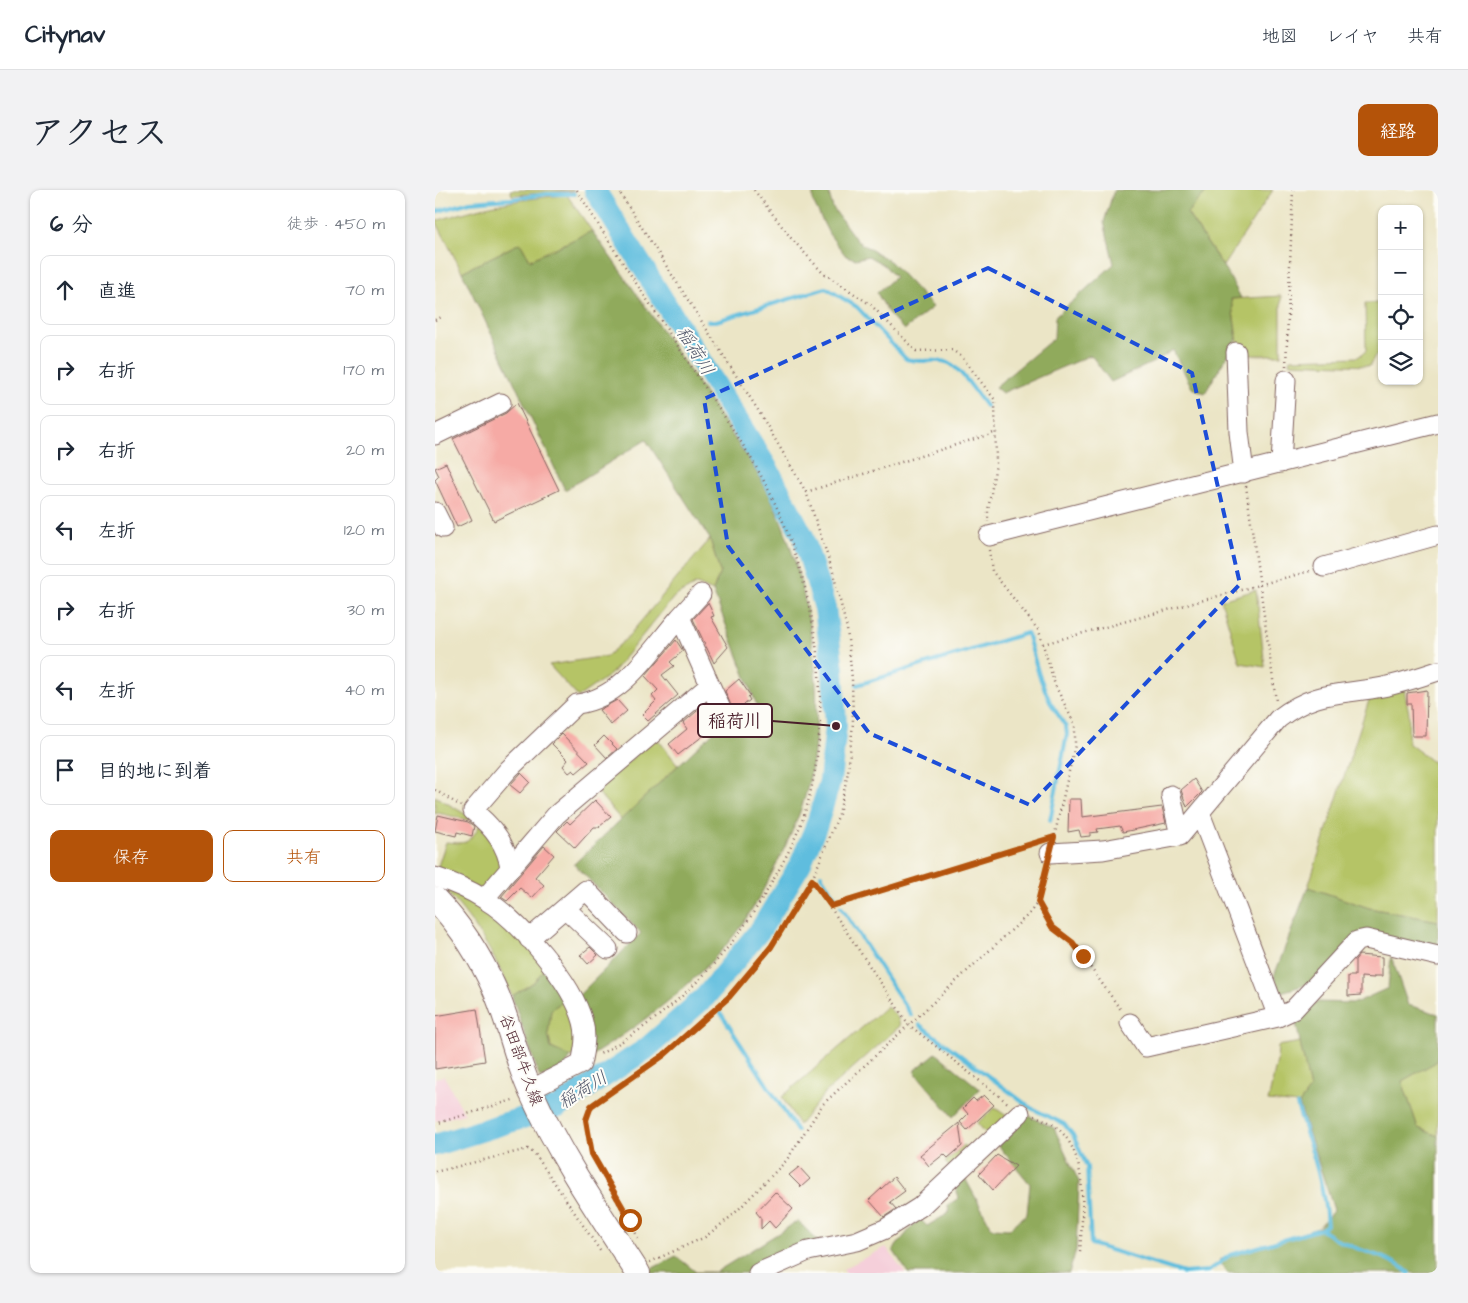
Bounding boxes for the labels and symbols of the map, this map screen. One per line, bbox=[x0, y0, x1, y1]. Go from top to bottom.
water label: 稲荷川 bbox=[670, 321, 720, 381]
callout: 稲荷川 bbox=[698, 704, 772, 737]
text: 稲荷川 bbox=[708, 709, 762, 734]
route end bbox=[1072, 945, 1095, 968]
street label: 谷田部牛久線 bbox=[494, 1011, 548, 1109]
water label: 稲荷川 bbox=[553, 1065, 613, 1115]
route start bbox=[619, 1209, 642, 1232]

